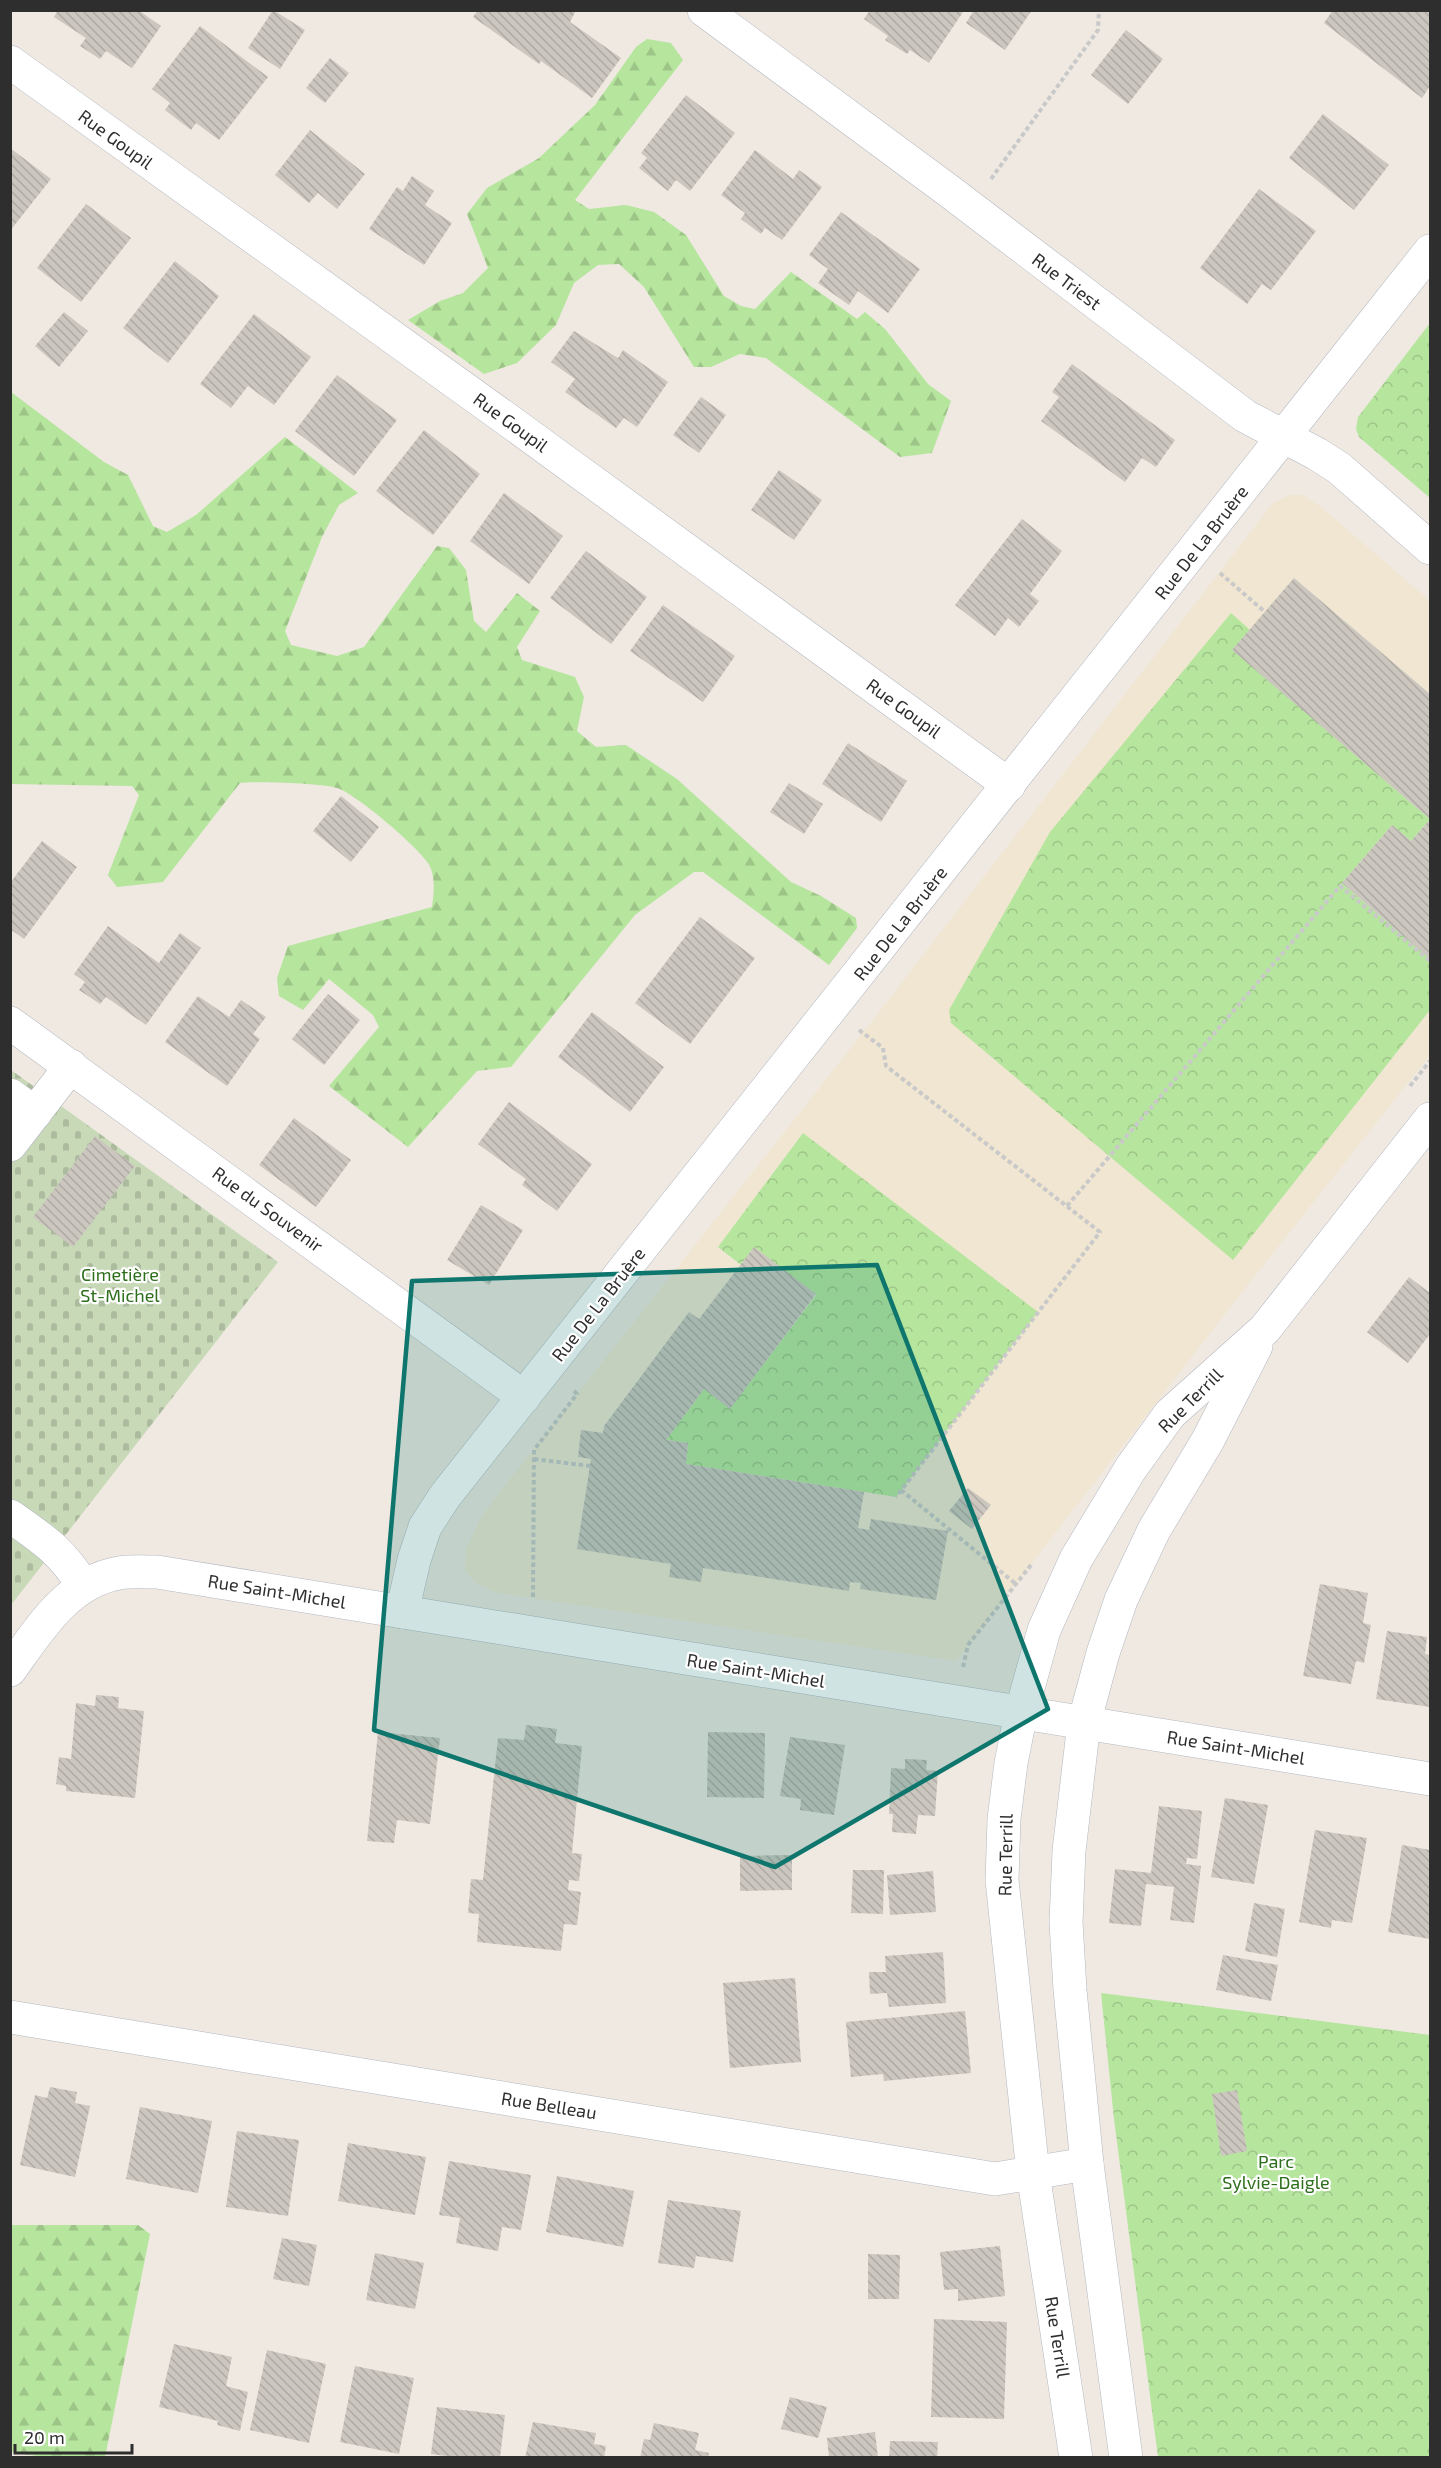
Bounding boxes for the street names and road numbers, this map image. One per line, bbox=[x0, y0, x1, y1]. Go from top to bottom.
street label: Rue Goupil bbox=[74, 105, 158, 174]
street label: Rue Triest bbox=[1028, 248, 1106, 314]
street label: Rue Goupil bbox=[469, 388, 553, 457]
street label: Rue De La Bruère bbox=[1150, 481, 1252, 603]
street label: Rue Goupil bbox=[862, 674, 946, 743]
street label: Rue De La Bruère bbox=[849, 862, 951, 984]
street label: Rue du Souvenir bbox=[208, 1161, 328, 1257]
street label: Rue De La Bruère bbox=[547, 1243, 649, 1365]
street label: Rue Terrill bbox=[1153, 1363, 1227, 1437]
street label: Rue Saint-Michel bbox=[206, 1569, 348, 1613]
street label: Rue Saint-Michel bbox=[685, 1648, 827, 1692]
street label: Rue Saint-Michel bbox=[1165, 1725, 1307, 1769]
street label: Rue Terrill bbox=[993, 1813, 1017, 1896]
street label: Rue Belleau bbox=[500, 2087, 598, 2123]
street label: Rue Terrill bbox=[1041, 2295, 1075, 2380]

